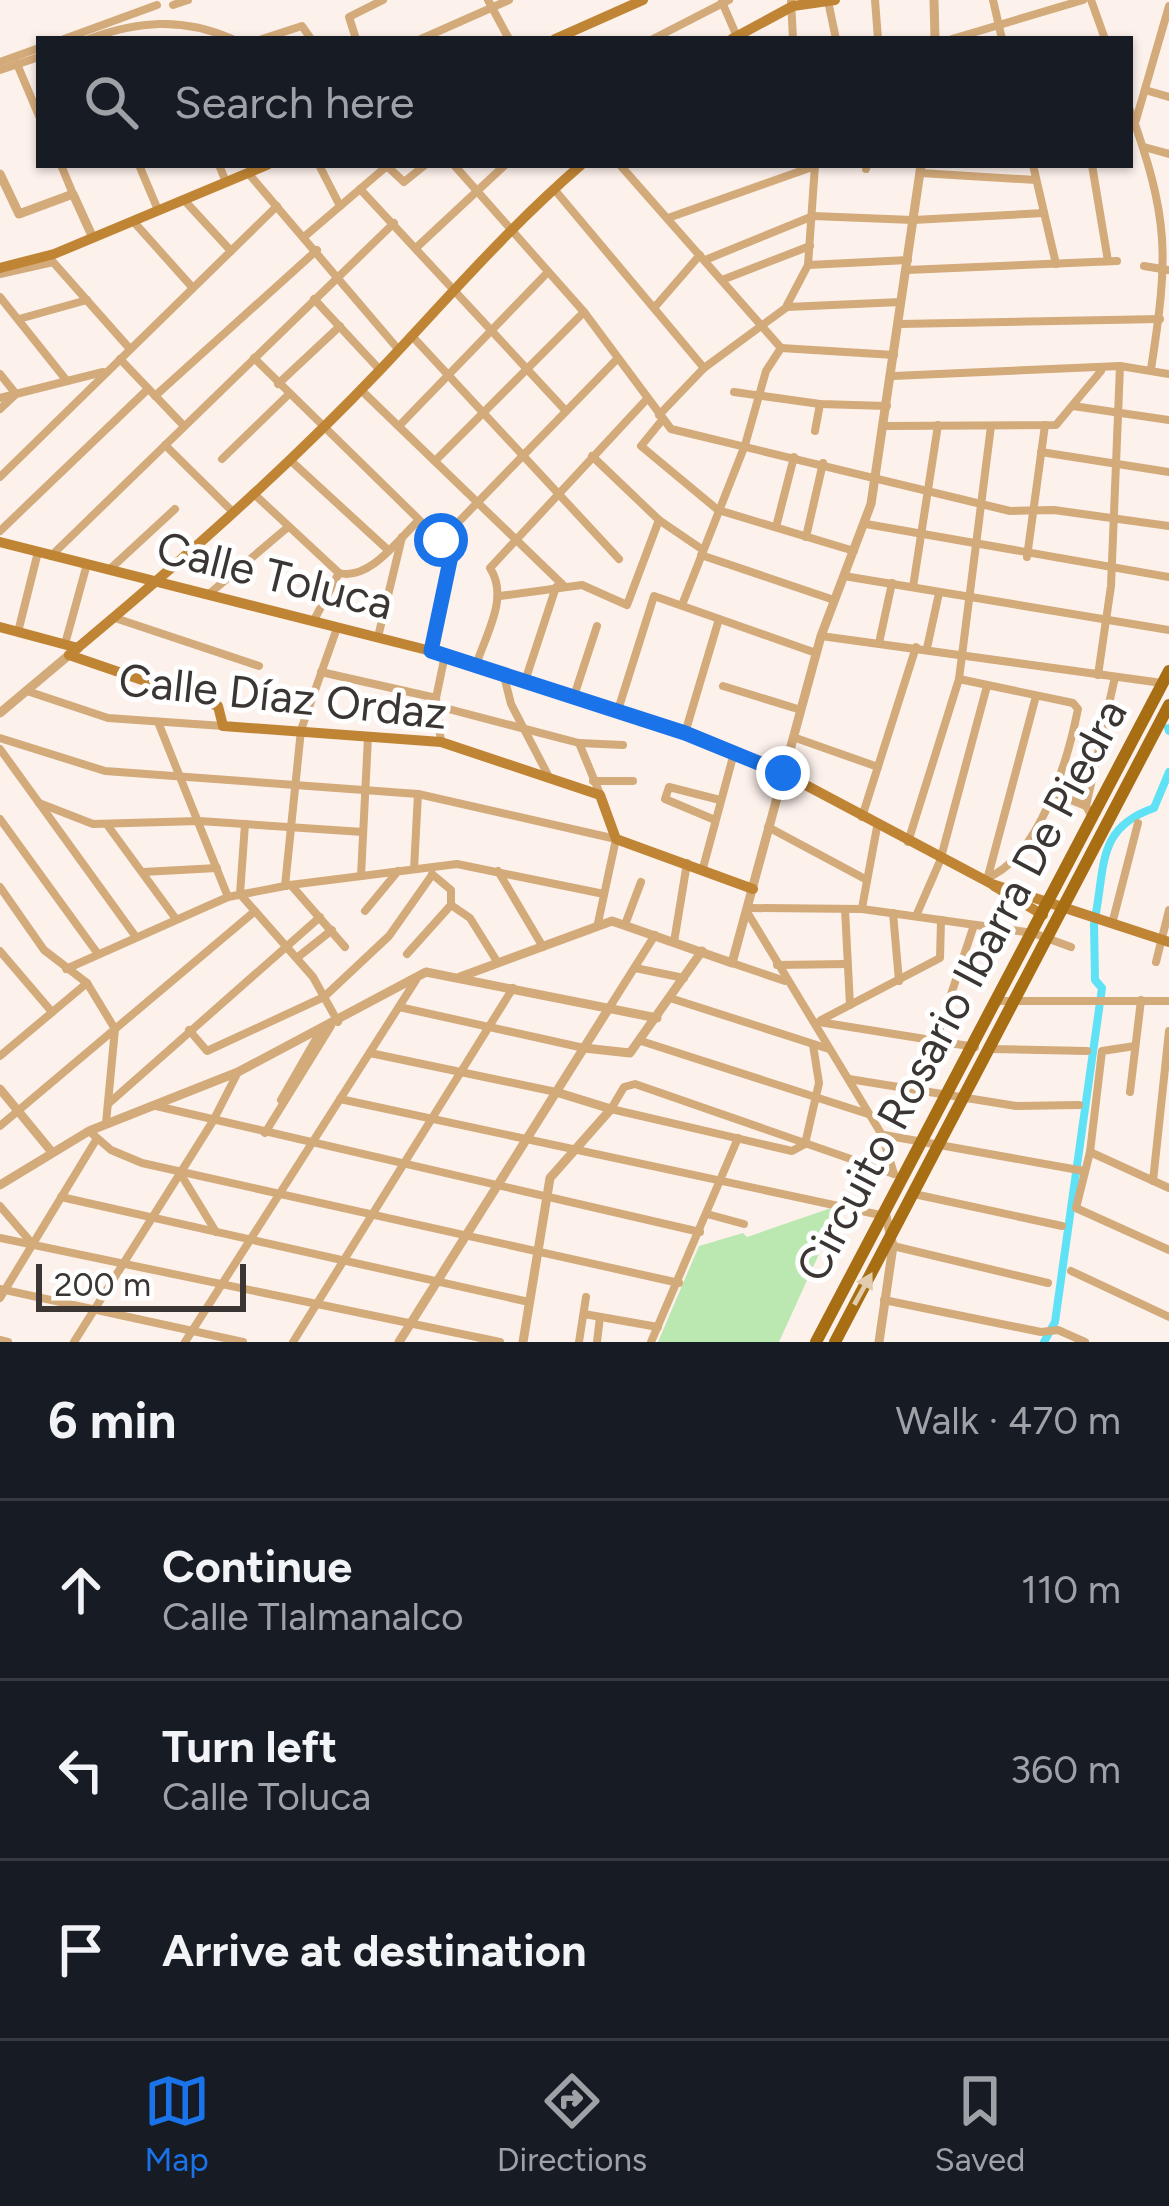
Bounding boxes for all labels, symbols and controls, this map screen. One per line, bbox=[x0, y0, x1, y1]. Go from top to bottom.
search box bbox=[36, 36, 1133, 168]
icon: search bbox=[78, 69, 144, 135]
text: Search here bbox=[174, 75, 414, 129]
route start bbox=[414, 513, 468, 567]
street label: Calle Toluca bbox=[151, 520, 399, 630]
street label: Calle Díaz Ordaz bbox=[116, 652, 450, 740]
street label: Circuito Rosario Ibarra De Piedra bbox=[784, 690, 1138, 1290]
route end bbox=[756, 746, 810, 800]
scale bar bbox=[36, 1258, 246, 1311]
text: 200 m bbox=[54, 1265, 151, 1304]
one-way arrow bbox=[852, 1272, 873, 1307]
text: 6 min bbox=[48, 1390, 177, 1451]
text: Walk · 470 m bbox=[896, 1397, 1121, 1444]
text: Continue bbox=[162, 1539, 352, 1593]
icon: ahead bbox=[48, 1557, 114, 1623]
text: 110 m bbox=[1021, 1566, 1121, 1613]
text: Calle Tlalmanalco bbox=[162, 1593, 464, 1640]
text: Turn left bbox=[162, 1719, 337, 1773]
icon: left bbox=[48, 1737, 114, 1803]
text: 360 m bbox=[1010, 1746, 1121, 1793]
text: Calle Toluca bbox=[162, 1773, 371, 1820]
icon: arrive bbox=[48, 1917, 114, 1983]
text: Arrive at destination bbox=[162, 1923, 586, 1977]
tab: Map bbox=[144, 2068, 210, 2179]
tab: Directions bbox=[497, 2068, 647, 2179]
tab: Saved bbox=[934, 2068, 1025, 2179]

